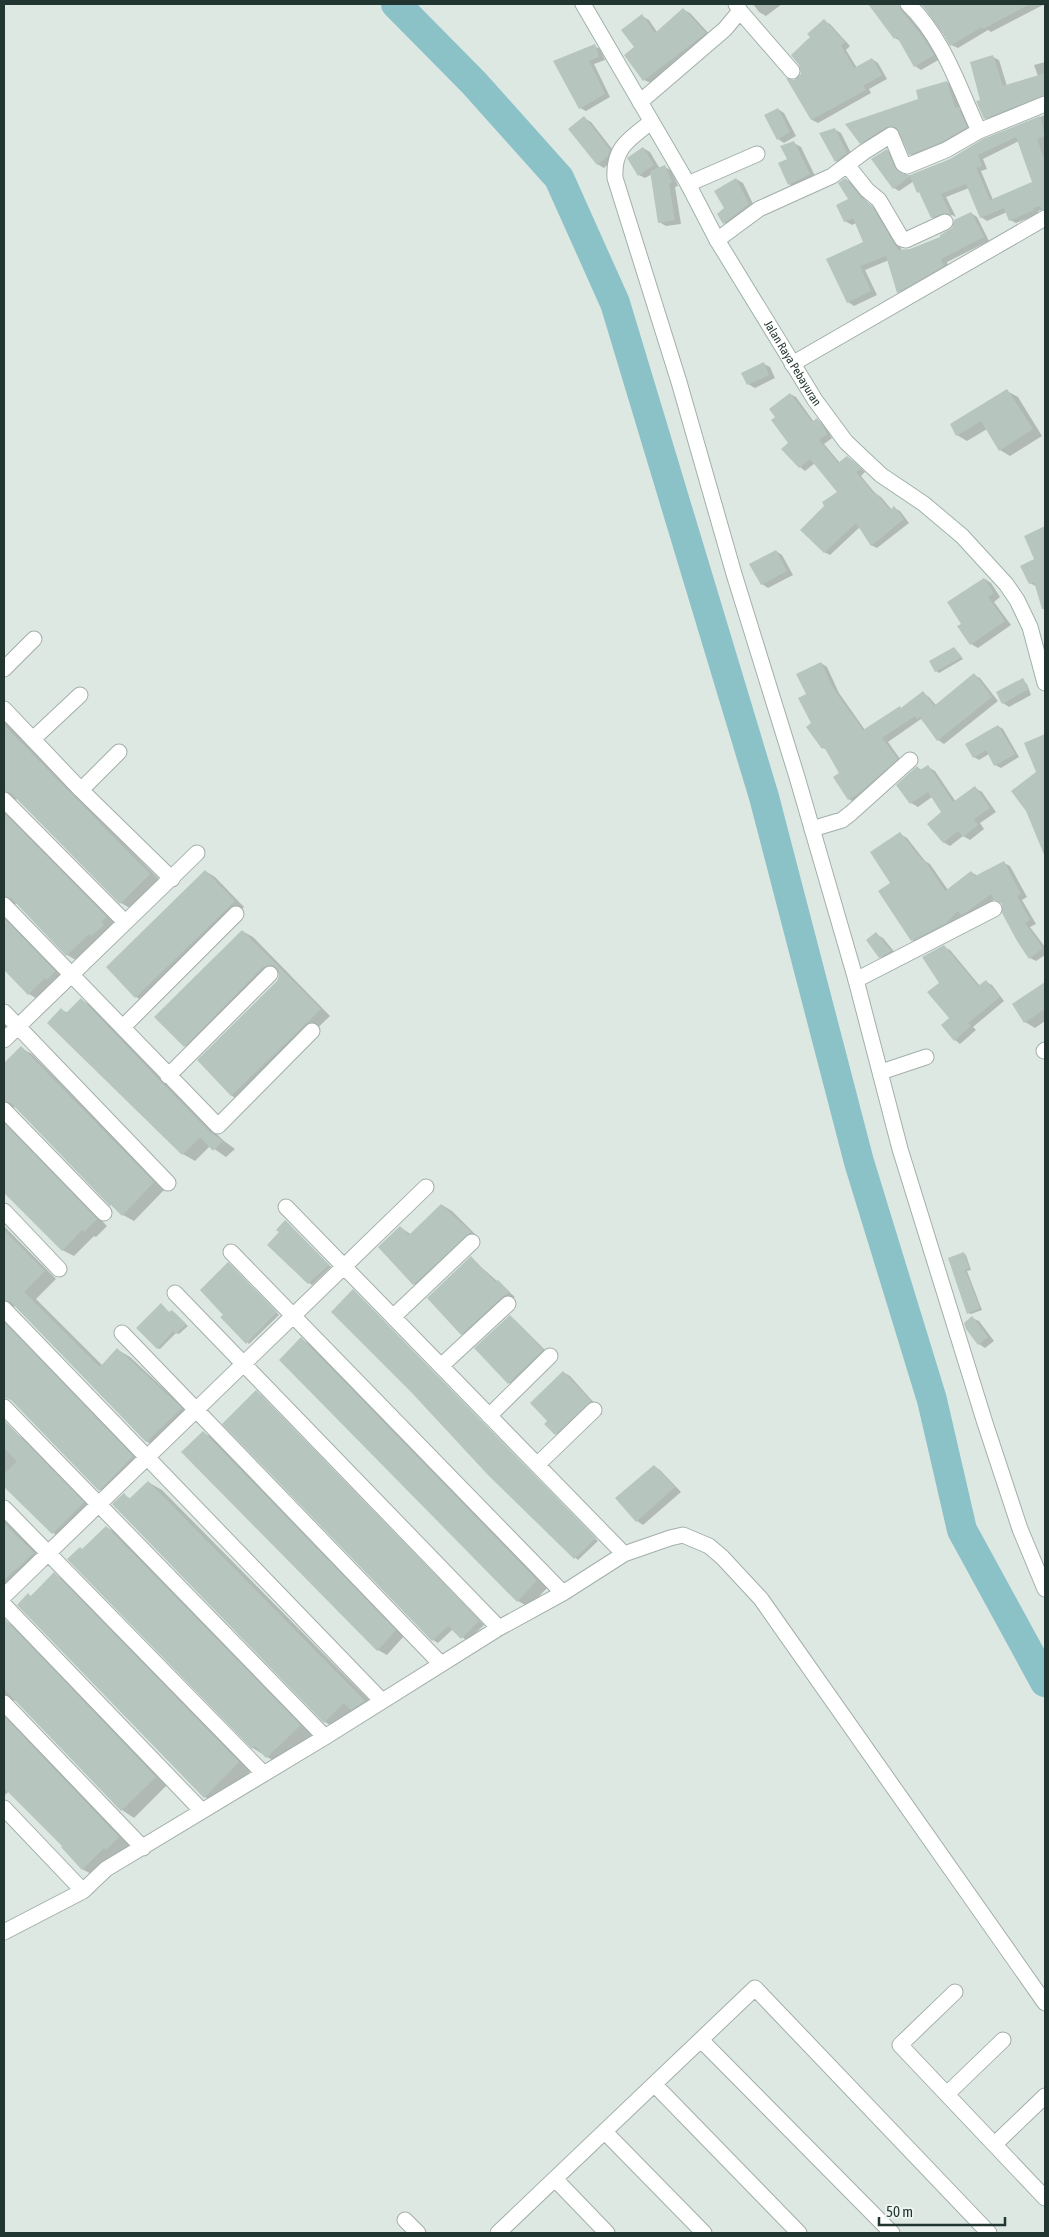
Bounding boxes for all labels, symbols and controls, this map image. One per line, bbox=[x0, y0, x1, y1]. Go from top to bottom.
street label: Jalan Raya Pebayuran bbox=[761, 318, 824, 409]
scale bar bbox=[879, 2194, 1005, 2226]
text: 50 m bbox=[886, 2203, 913, 2220]

